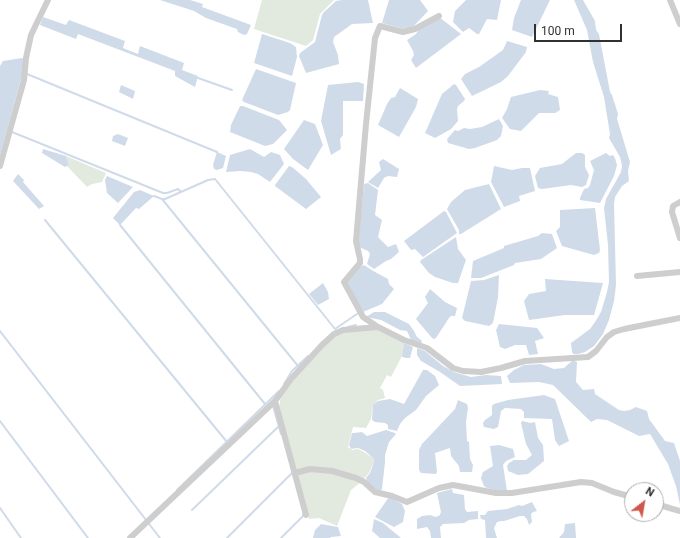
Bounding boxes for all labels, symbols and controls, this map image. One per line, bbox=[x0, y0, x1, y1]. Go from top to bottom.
scale bar bbox=[536, 16, 624, 42]
text: 100 m bbox=[541, 24, 575, 38]
north arrow bbox=[624, 482, 664, 522]
text: N bbox=[643, 485, 657, 500]

